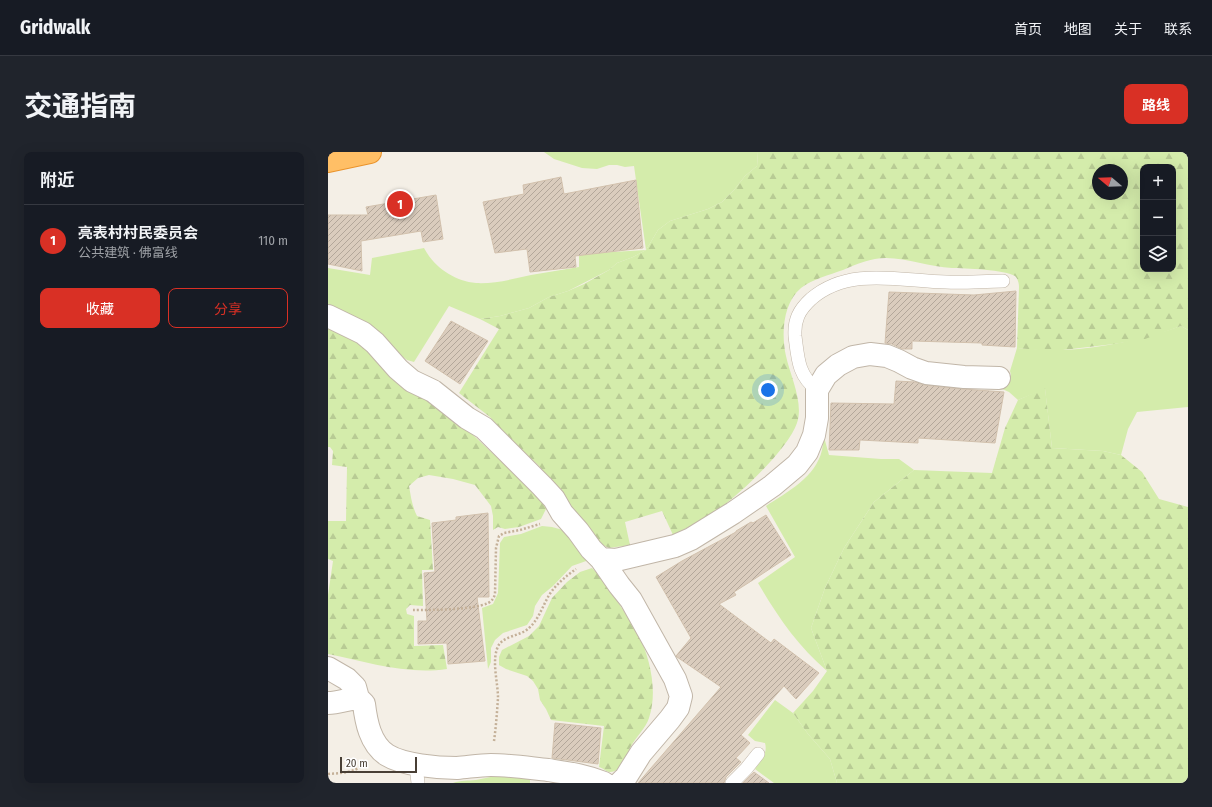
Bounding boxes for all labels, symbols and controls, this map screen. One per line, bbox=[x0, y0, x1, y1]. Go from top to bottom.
text: Gridwalk bbox=[20, 16, 90, 39]
text: 首页 bbox=[1014, 21, 1042, 38]
text: 地图 bbox=[1064, 21, 1092, 38]
text: 关于 bbox=[1114, 21, 1142, 38]
text: 联系 bbox=[1164, 21, 1192, 38]
button: 路线 bbox=[1124, 84, 1188, 124]
text: 交通指南 bbox=[24, 90, 136, 123]
north arrow bbox=[1092, 164, 1128, 200]
map controls bbox=[1140, 164, 1176, 272]
button: + bbox=[1140, 164, 1176, 200]
text: 附近 bbox=[40, 170, 74, 191]
pin: 1 bbox=[387, 189, 413, 219]
button: − bbox=[1140, 200, 1176, 236]
text: 亮表村村民委员会 bbox=[78, 224, 198, 242]
text: 1 bbox=[50, 233, 56, 248]
text: 110 m bbox=[258, 233, 288, 248]
button: layers bbox=[1140, 236, 1176, 272]
text: 公共建筑 · 佛富线 bbox=[78, 245, 178, 260]
button: 收藏 bbox=[40, 288, 160, 328]
button: 分享 bbox=[168, 288, 288, 328]
your location bbox=[758, 380, 778, 400]
scale bar bbox=[340, 755, 417, 774]
text: 20 m bbox=[346, 757, 368, 770]

